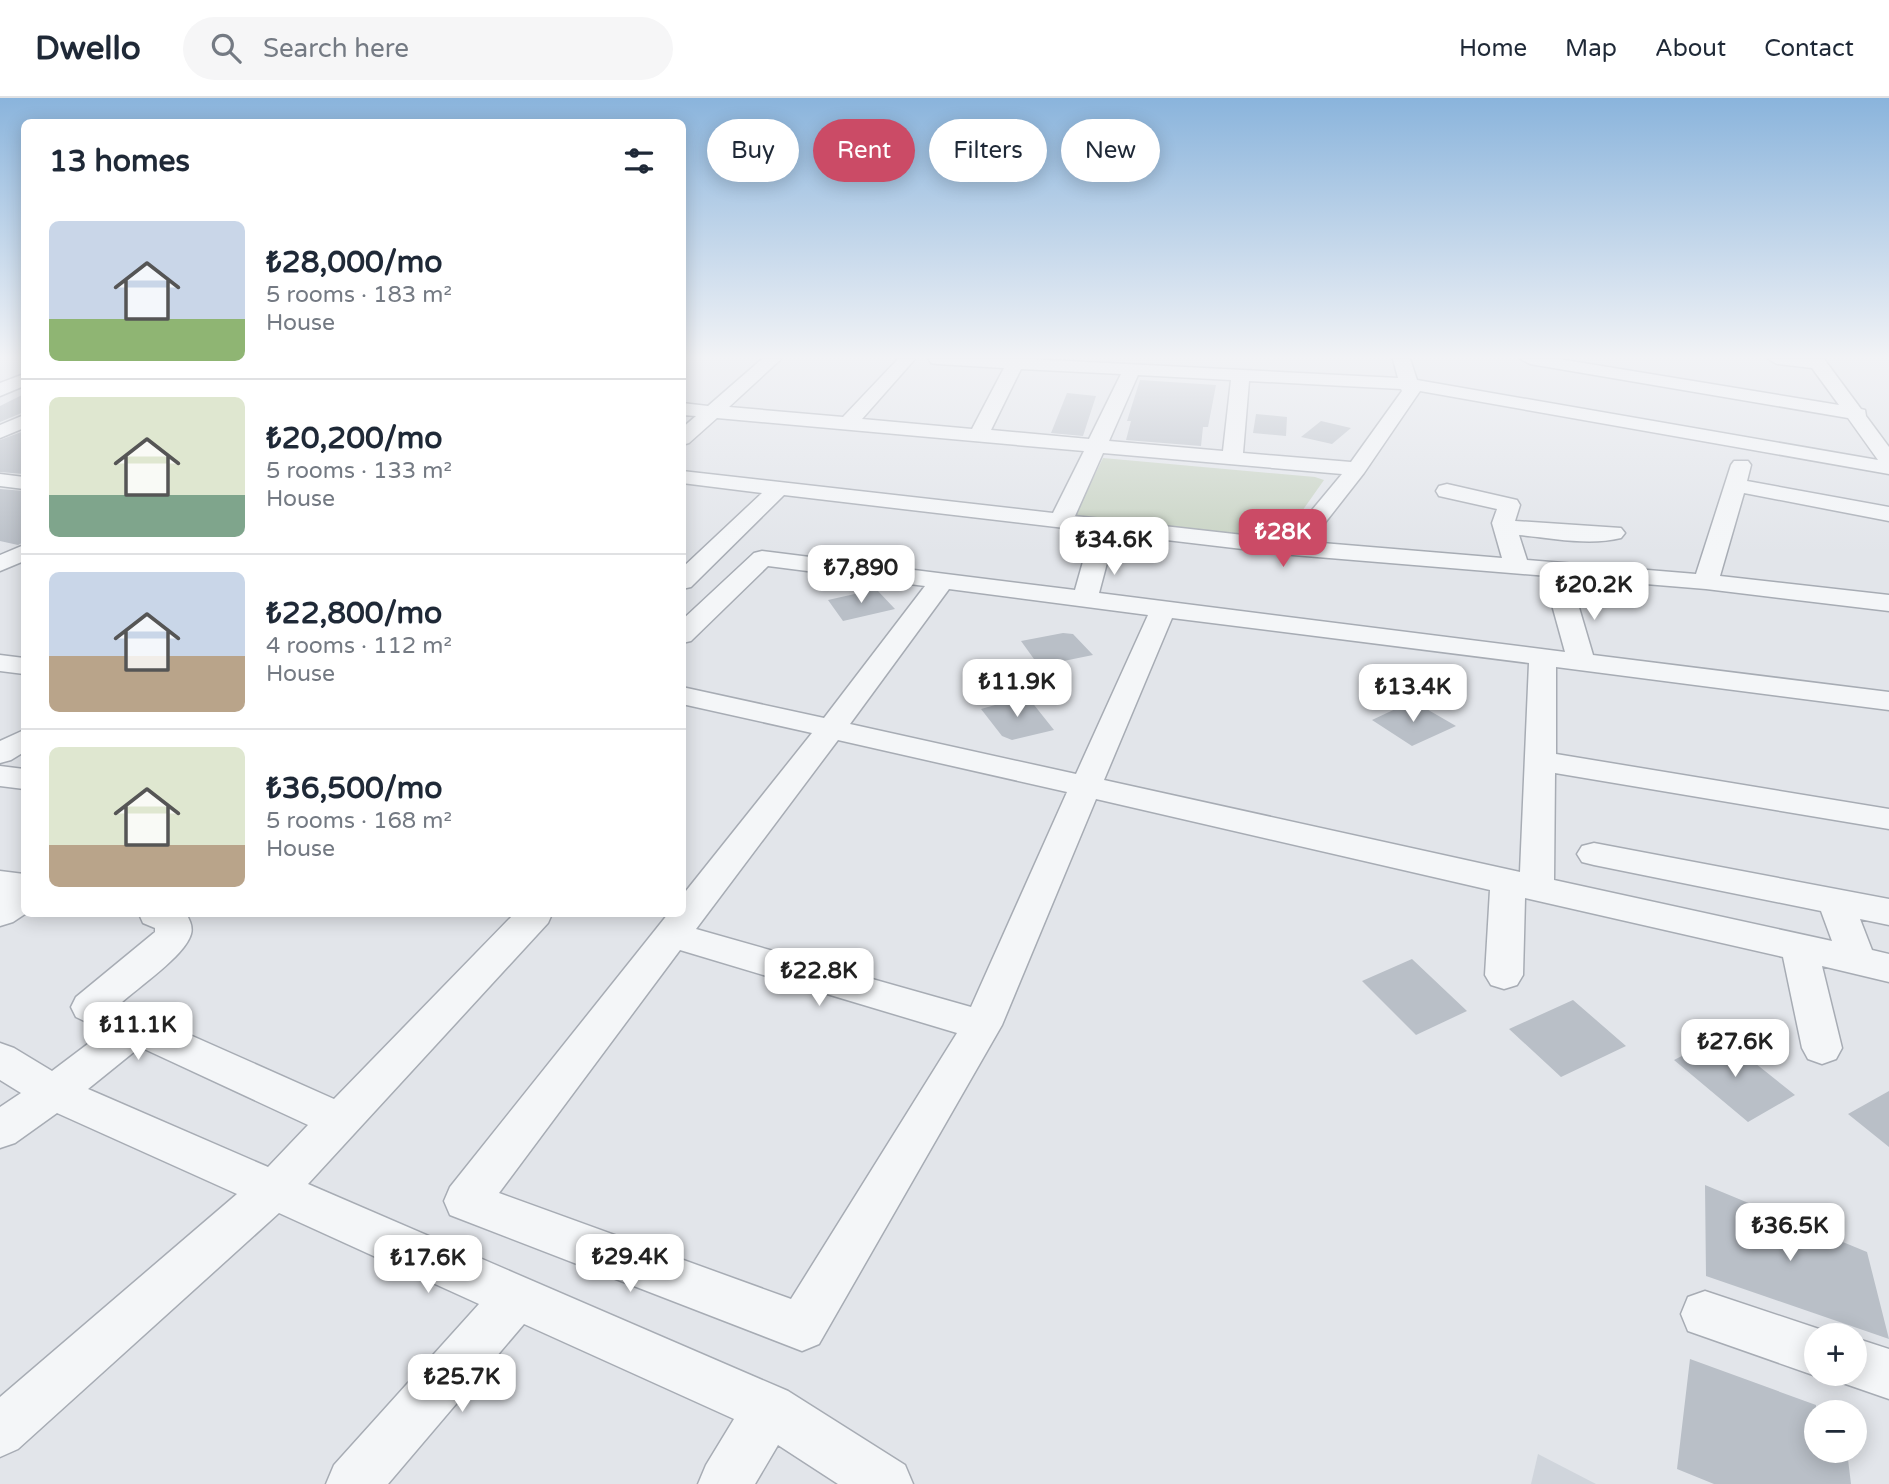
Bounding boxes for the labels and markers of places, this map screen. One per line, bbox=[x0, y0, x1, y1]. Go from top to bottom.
pin: ₺28K bbox=[1242, 510, 1324, 569]
pin: ₺34.6K bbox=[1057, 518, 1171, 577]
pin: ₺7,890 bbox=[804, 546, 918, 605]
pin: ₺20.2K bbox=[1537, 562, 1651, 622]
pin: ₺11.9K bbox=[960, 660, 1074, 719]
pin: ₺13.4K bbox=[1356, 664, 1470, 724]
pin: ₺22.8K bbox=[762, 948, 876, 1008]
pin: ₺11.1K bbox=[81, 1002, 195, 1062]
pin: ₺27.6K bbox=[1678, 1020, 1792, 1079]
pin: ₺36.5K bbox=[1733, 1204, 1847, 1263]
pin: ₺29.4K bbox=[573, 1234, 687, 1294]
pin: ₺17.6K bbox=[371, 1236, 485, 1295]
pin: ₺25.7K bbox=[405, 1354, 519, 1414]

